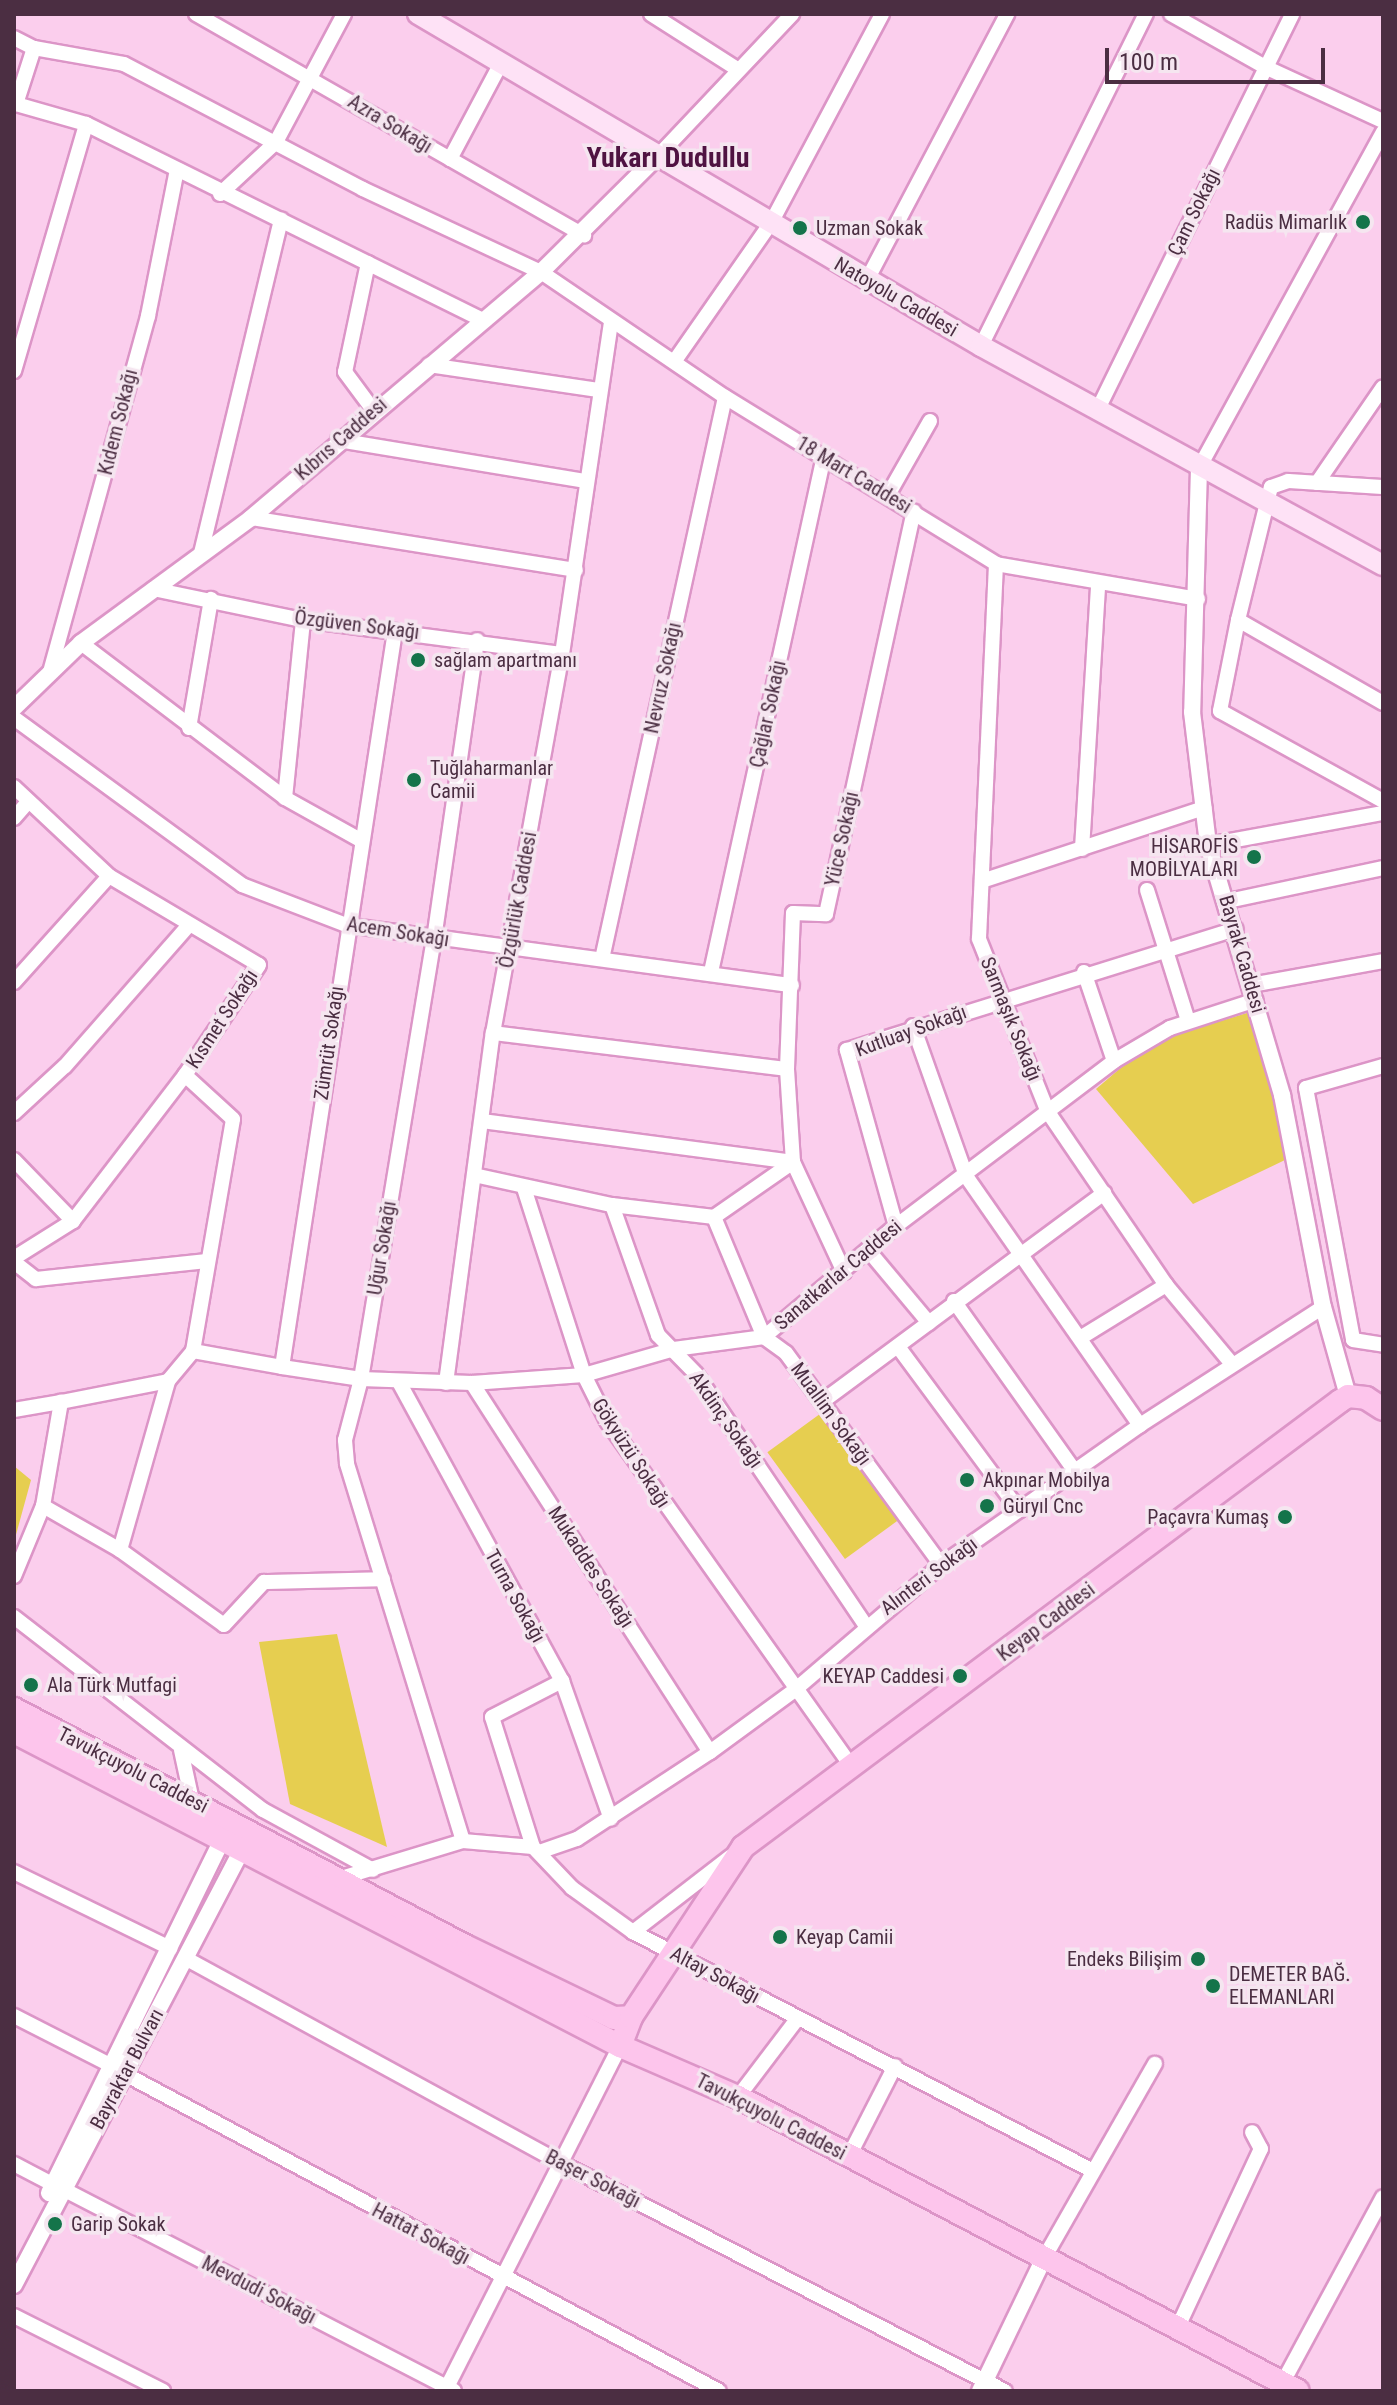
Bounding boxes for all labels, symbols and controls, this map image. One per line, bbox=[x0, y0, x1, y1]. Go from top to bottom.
scale bar bbox=[1109, 32, 1329, 82]
text: 100 m bbox=[1119, 48, 1178, 76]
street label: Azra Sokağı bbox=[344, 90, 436, 158]
district label: Yukarı Dudullu bbox=[586, 141, 750, 175]
street label: Çam Sokağı bbox=[1163, 164, 1225, 260]
place label: Radüs Mimarlık bbox=[1225, 210, 1347, 234]
marker: Radüs Mimarlık bbox=[1354, 213, 1372, 231]
place label: Uzman Sokak bbox=[816, 216, 923, 240]
marker: Uzman Sokak bbox=[791, 219, 809, 237]
street label: Natoyolu Caddesi bbox=[830, 252, 962, 342]
street label: Kıdem Sokağı bbox=[93, 367, 143, 477]
street label: Kıbrıs Caddesi bbox=[290, 393, 392, 485]
street label: 18 Mart Caddesi bbox=[792, 431, 916, 519]
street label: Özgüven Sokağı bbox=[293, 605, 421, 645]
street label: Nevruz Sokağı bbox=[640, 620, 686, 736]
place label: sağlam apartmanı bbox=[434, 648, 577, 672]
marker: sağlam apartmanı bbox=[409, 651, 427, 669]
street label: Çağlar Sokağı bbox=[745, 658, 791, 770]
place label: Tuğlaharmanlar Camii bbox=[430, 756, 553, 803]
marker: Tuğlaharmanlar Camii bbox=[405, 771, 423, 789]
street label: Yüce Sokağı bbox=[820, 789, 864, 889]
street label: Özgürlük Caddesi bbox=[494, 830, 542, 970]
place label: HİSAROFİS MOBİLYALARI bbox=[1130, 834, 1238, 881]
marker: HİSAROFİS MOBİLYALARI bbox=[1245, 848, 1263, 866]
street label: Bayrak Caddesi bbox=[1214, 892, 1270, 1016]
street label: Acem Sokağı bbox=[345, 912, 451, 952]
street label: Sarmaşık Sokağı bbox=[975, 953, 1047, 1085]
street label: Kısmet Sokağı bbox=[181, 965, 263, 1073]
street label: Zümrüt Sokağı bbox=[309, 984, 349, 1102]
street label: Kutluay Sokağı bbox=[852, 1000, 970, 1062]
street label: Uğur Sokağı bbox=[363, 1199, 401, 1297]
street label: Sanatkarlar Caddesi bbox=[770, 1215, 906, 1335]
street label: Muallim Sokağı bbox=[786, 1358, 876, 1470]
street label: Akdinç Sokağı bbox=[684, 1367, 768, 1473]
street label: Gökyüzü Sokağı bbox=[587, 1394, 675, 1512]
place label: Akpınar Mobilya bbox=[983, 1468, 1110, 1492]
marker: Akpınar Mobilya bbox=[958, 1471, 976, 1489]
place label: Güryıl Cnc bbox=[1003, 1494, 1083, 1518]
marker: Güryıl Cnc bbox=[978, 1497, 996, 1515]
street label: Mukaddes Sokağı bbox=[543, 1502, 639, 1632]
place label: Paçavra Kumaş bbox=[1147, 1505, 1269, 1529]
marker: Paçavra Kumaş bbox=[1276, 1508, 1294, 1526]
street label: Alınteri Sokağı bbox=[876, 1532, 982, 1620]
street label: Turna Sokağı bbox=[480, 1545, 550, 1647]
street label: Keyap Caddesi bbox=[992, 1578, 1100, 1666]
place label: KEYAP Caddesi bbox=[823, 1664, 944, 1688]
marker: KEYAP Caddesi bbox=[951, 1667, 969, 1685]
place label: Ala Türk Mutfagi bbox=[47, 1673, 177, 1697]
marker: Ala Türk Mutfagi bbox=[22, 1676, 40, 1694]
street label: Tavukçuyolu Caddesi bbox=[54, 1722, 212, 1818]
place label: Keyap Camii bbox=[796, 1925, 893, 1949]
marker: Keyap Camii bbox=[771, 1928, 789, 1946]
street label: Altay Sokağı bbox=[666, 1941, 764, 2009]
place label: Endeks Bilişim bbox=[1067, 1947, 1182, 1971]
marker: Endeks Bilişim bbox=[1189, 1950, 1207, 1968]
place label: DEMETER BAĞ. ELEMANLARI bbox=[1229, 1962, 1351, 2009]
marker: DEMETER BAĞ. ELEMANLARI bbox=[1204, 1977, 1222, 1995]
street label: Bayraktar Bulvarı bbox=[85, 2005, 169, 2133]
street label: Tavukçuyolu Caddesi bbox=[692, 2069, 850, 2165]
street label: Başer Sokağı bbox=[542, 2145, 644, 2213]
street label: Hattat Sokağı bbox=[368, 2198, 474, 2270]
place label: Garip Sokak bbox=[71, 2212, 166, 2236]
marker: Garip Sokak bbox=[46, 2215, 64, 2233]
street label: Mevdudi Sokağı bbox=[198, 2251, 320, 2329]

